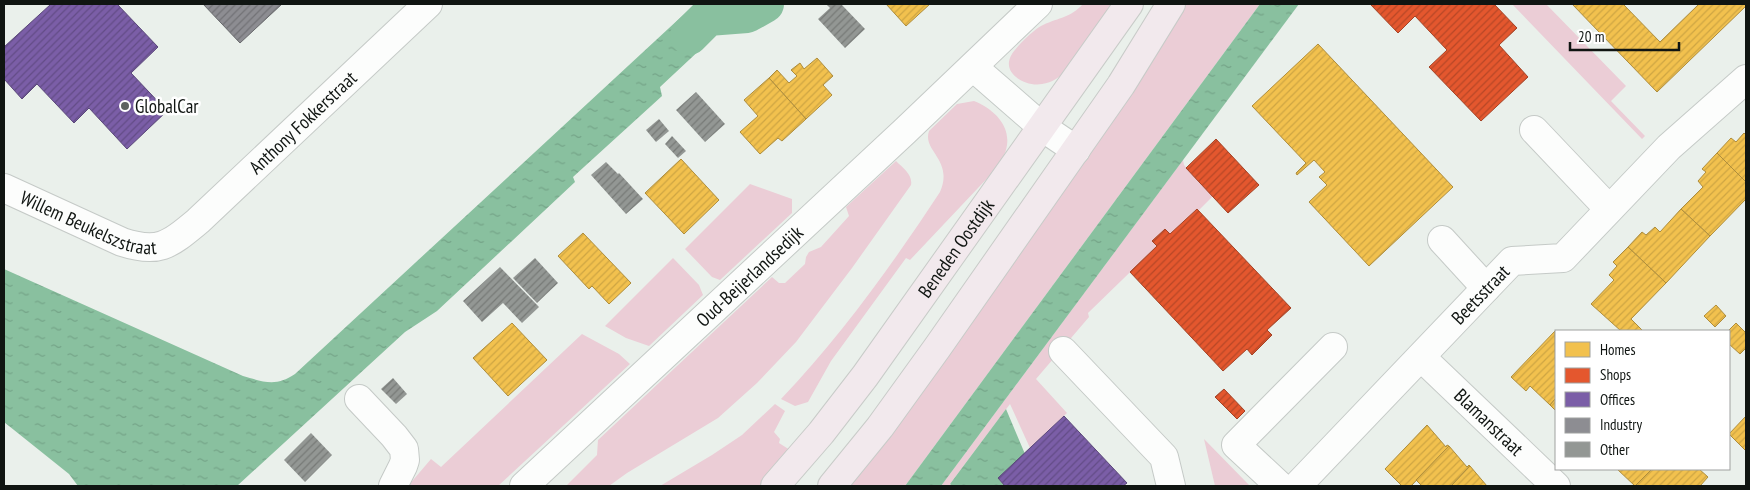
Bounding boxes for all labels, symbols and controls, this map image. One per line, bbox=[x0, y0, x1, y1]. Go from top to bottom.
scale bar bbox=[1570, 20, 1679, 52]
text: 20 m bbox=[1578, 27, 1604, 46]
street label: Anthony Fokkerstraat bbox=[244, 65, 362, 179]
place label: GlobalCar bbox=[135, 94, 199, 118]
marker: GlobalCar bbox=[119, 100, 131, 112]
street label: Willem Beukelszstraat bbox=[17, 185, 158, 259]
street label: Beneden Oostdijk bbox=[913, 194, 999, 302]
street label: Oud-Beijerlandsedijk bbox=[691, 220, 808, 332]
street label: Beetsstraat bbox=[1446, 259, 1515, 329]
legend bbox=[1555, 330, 1730, 470]
text: Homes bbox=[1600, 340, 1636, 359]
text: Shops bbox=[1600, 365, 1631, 384]
street label: Blamanstraat bbox=[1449, 383, 1529, 461]
text: Offices bbox=[1600, 390, 1635, 409]
text: Industry bbox=[1600, 415, 1642, 434]
text: Other bbox=[1600, 440, 1630, 459]

